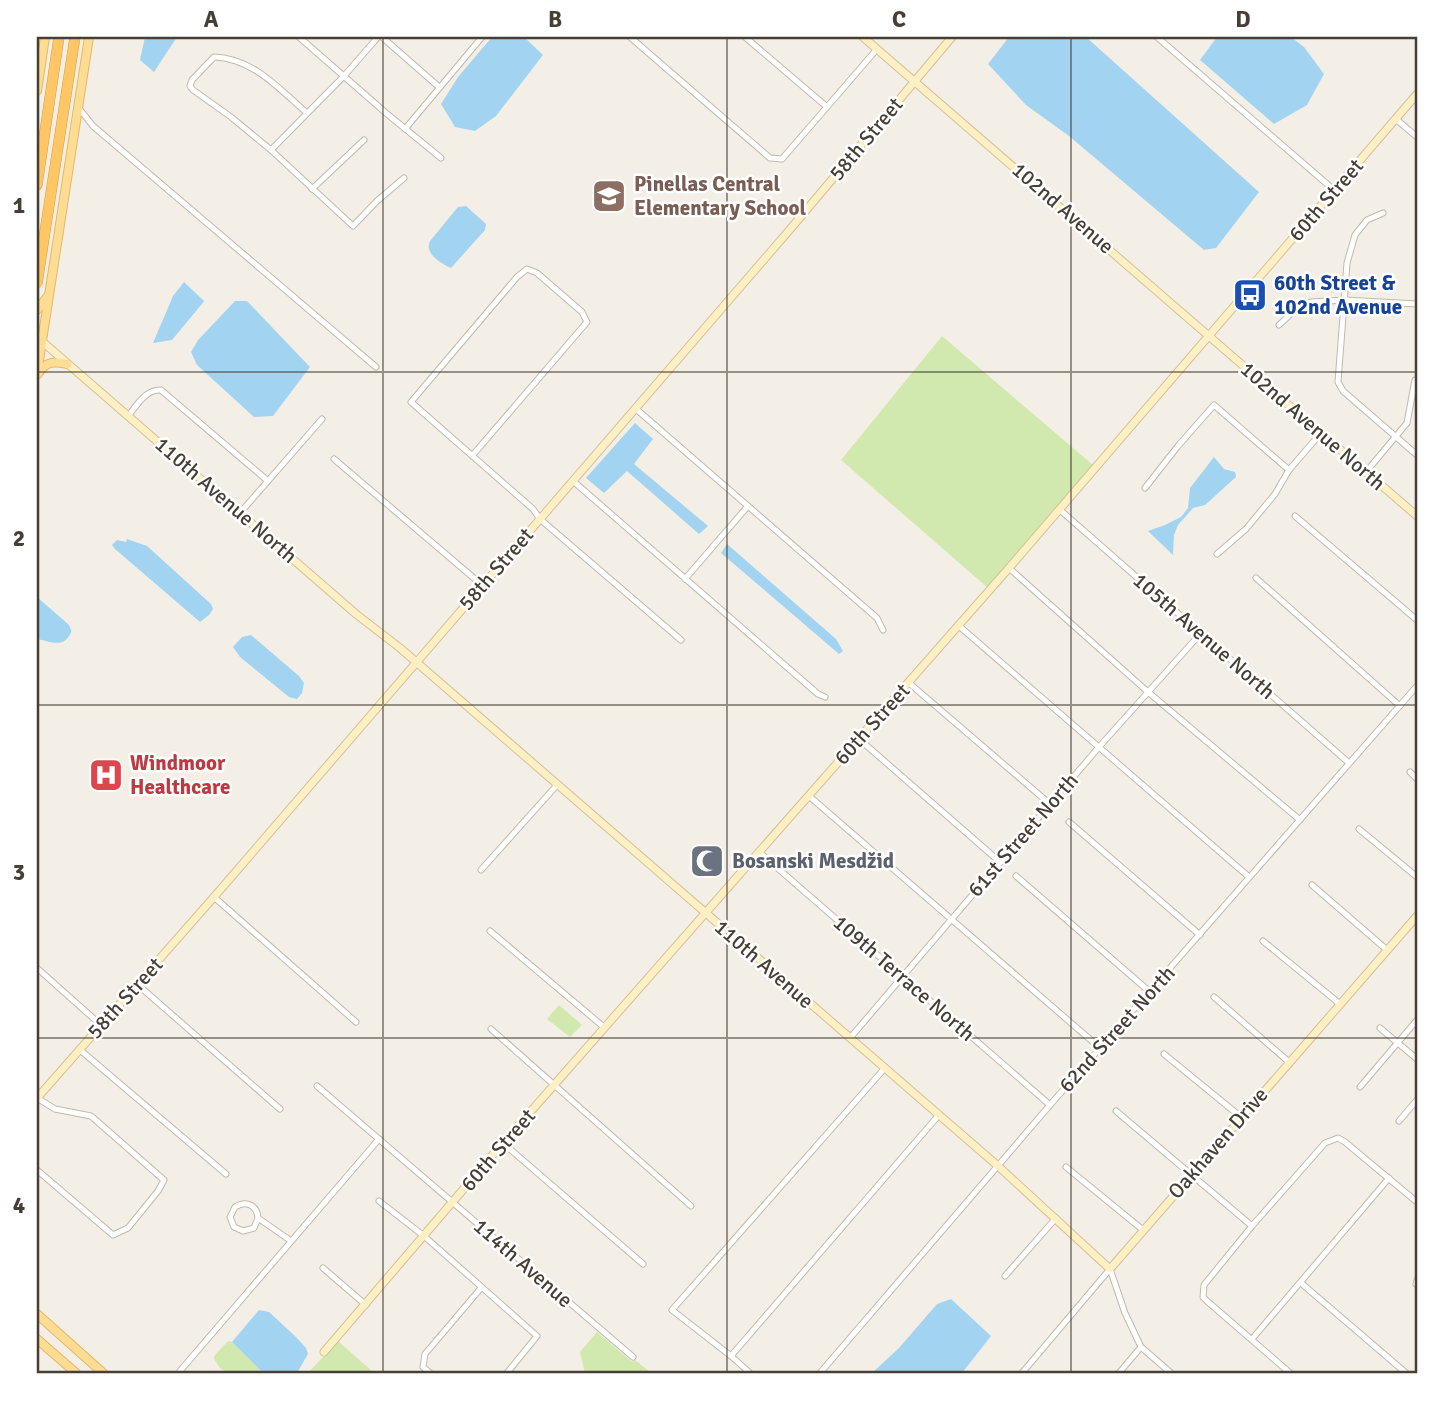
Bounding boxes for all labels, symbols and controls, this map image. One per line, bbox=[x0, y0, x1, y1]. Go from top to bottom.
text: A bbox=[204, 5, 219, 34]
text: B bbox=[548, 5, 562, 34]
text: C bbox=[892, 5, 906, 34]
text: D bbox=[1235, 5, 1251, 34]
street label: 58th Street bbox=[824, 92, 908, 186]
street label: 60th Street bbox=[1283, 153, 1369, 247]
street label: 102nd Avenue bbox=[1007, 157, 1119, 259]
place label: Pinellas Central Elementary School bbox=[634, 171, 806, 221]
school or university icon: Pinellas Central Elementary School bbox=[590, 177, 628, 215]
text: 1 bbox=[13, 191, 25, 220]
place label: 60th Street & 102nd Avenue bbox=[1274, 270, 1402, 320]
bus stop icon: 60th Street & 102nd Avenue bbox=[1231, 276, 1269, 314]
street label: 102nd Avenue North bbox=[1235, 356, 1391, 496]
street label: 110th Avenue North bbox=[150, 431, 302, 569]
street label: 58th Street bbox=[453, 522, 539, 616]
text: 2 bbox=[13, 524, 25, 553]
street label: 105th Avenue North bbox=[1128, 567, 1280, 705]
street label: 60th Street bbox=[829, 678, 915, 770]
place label: Windmoor Healthcare bbox=[130, 750, 230, 800]
hospital icon: Windmoor Healthcare bbox=[87, 756, 125, 794]
street label: 61st Street North bbox=[962, 768, 1084, 902]
mosque icon: Bosanski Mesdžid bbox=[688, 842, 726, 880]
place label: Bosanski Mesdžid bbox=[732, 848, 894, 874]
text: 3 bbox=[13, 858, 25, 887]
street label: 109th Terrace North bbox=[828, 909, 980, 1047]
street label: 110th Avenue bbox=[709, 914, 819, 1014]
street label: 58th Street bbox=[82, 952, 168, 1044]
street label: 62nd Street North bbox=[1053, 960, 1181, 1098]
street label: Oakhaven Drive bbox=[1162, 1082, 1274, 1204]
street label: 60th Street bbox=[455, 1103, 541, 1197]
text: 4 bbox=[13, 1191, 25, 1220]
street label: 114th Avenue bbox=[468, 1213, 578, 1313]

